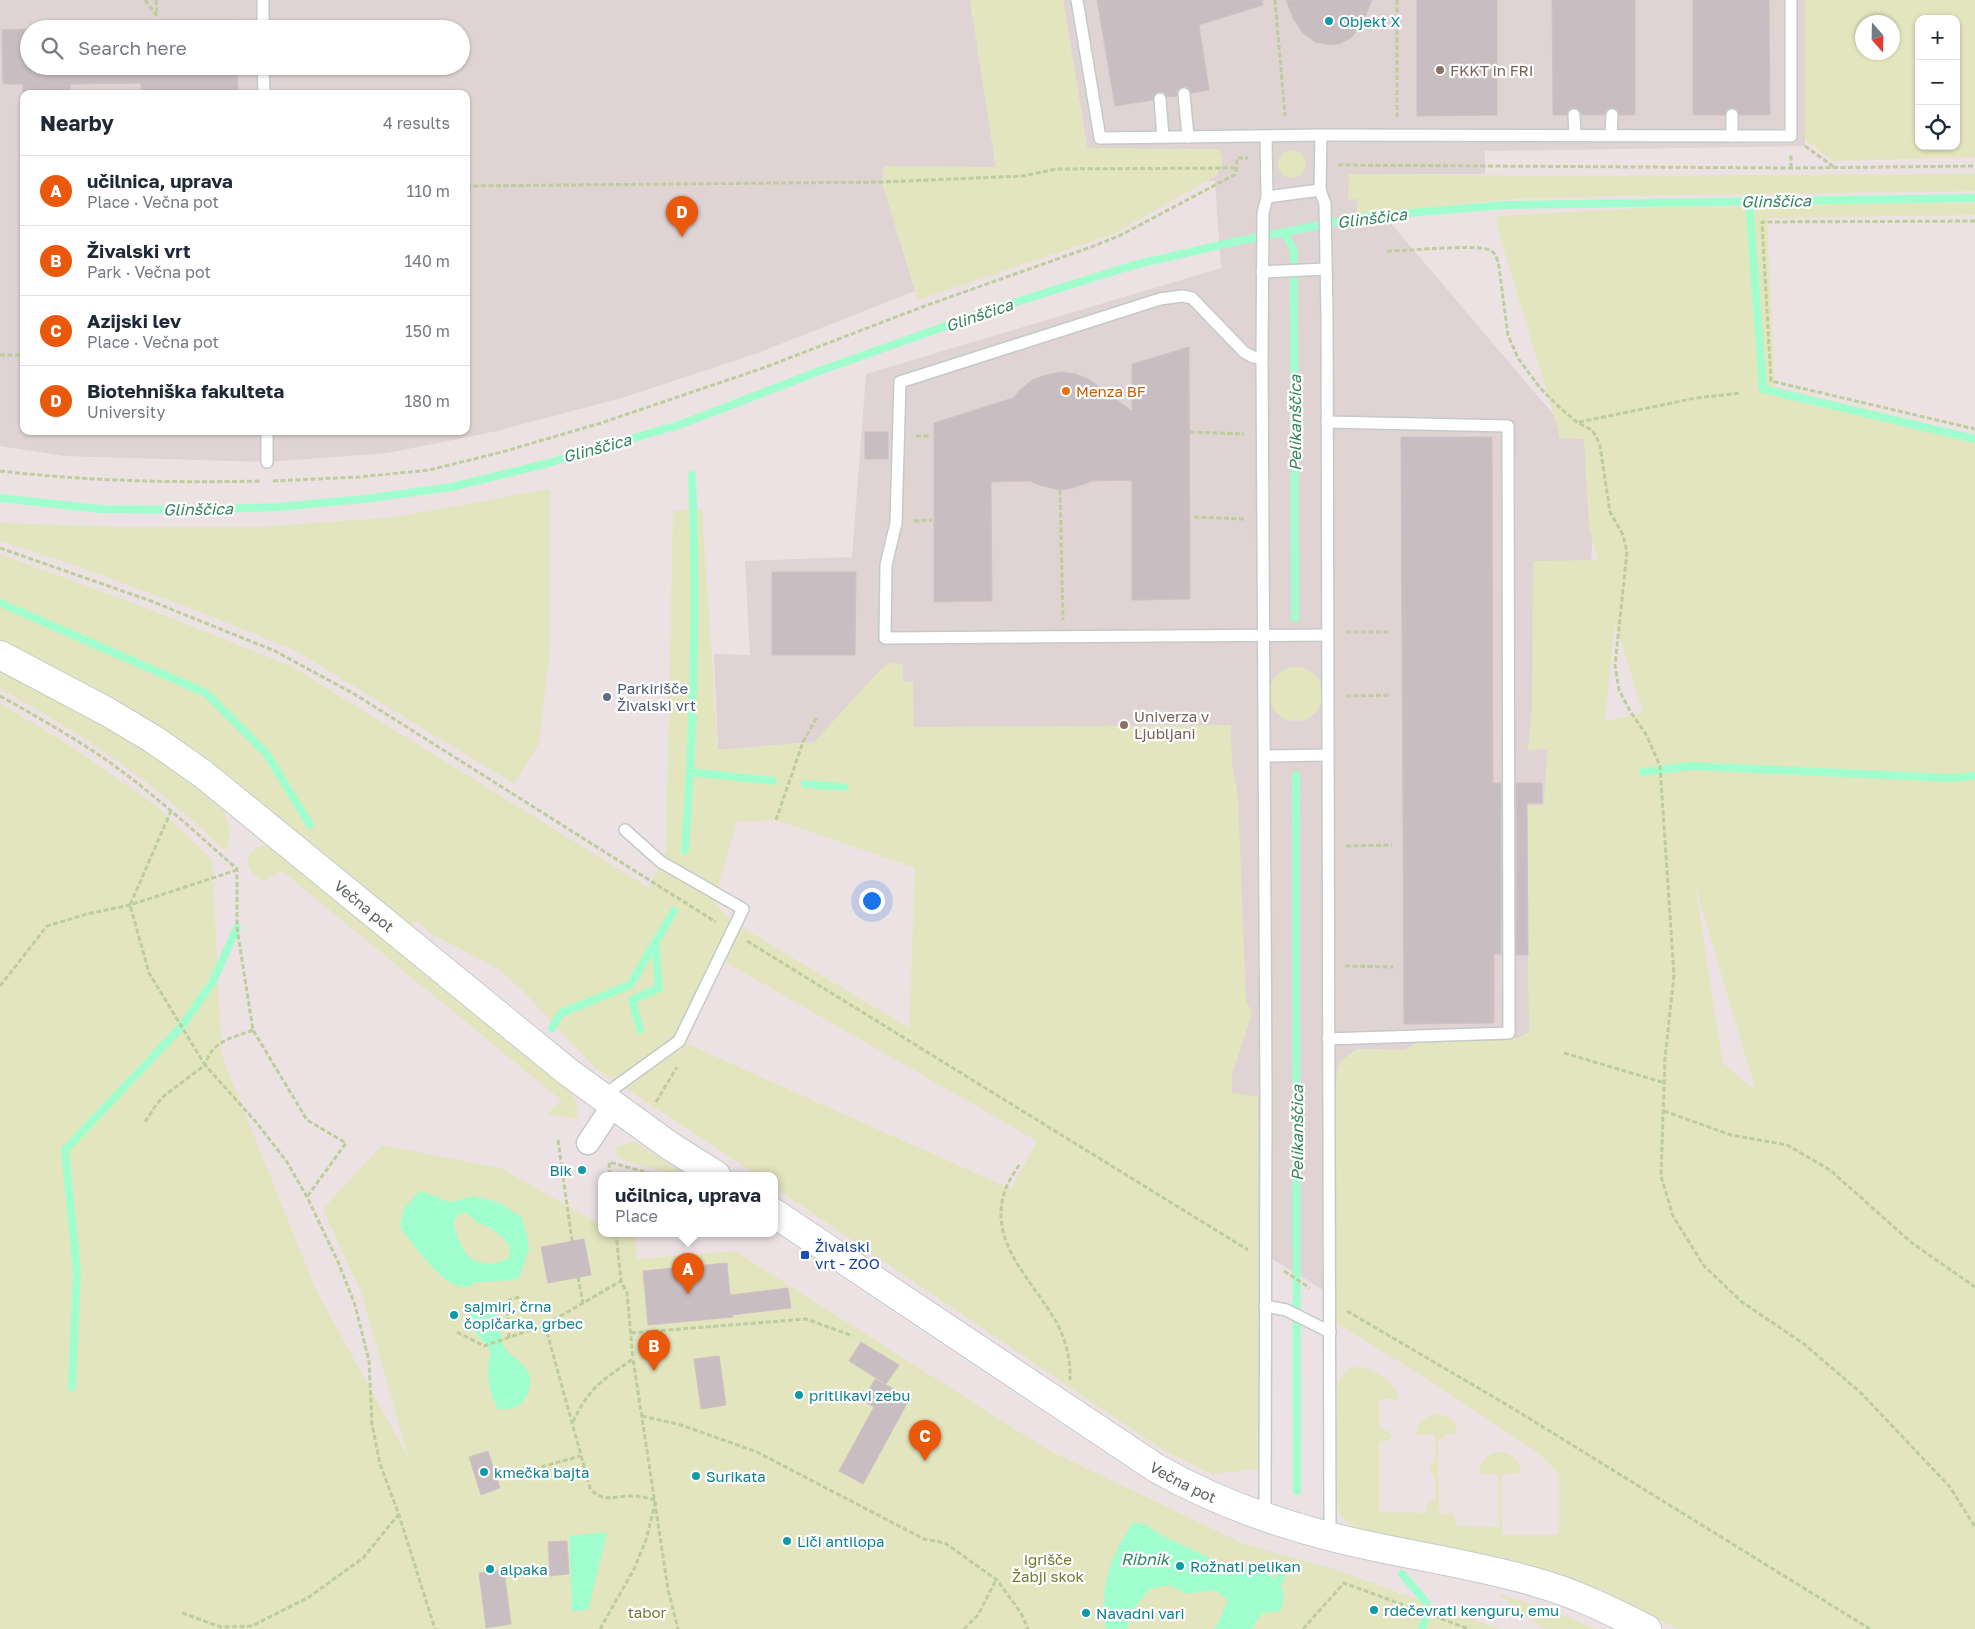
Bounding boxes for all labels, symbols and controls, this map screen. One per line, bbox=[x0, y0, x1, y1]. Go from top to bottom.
place label: Objekt X bbox=[1339, 12, 1401, 30]
marker: Objekt X bbox=[1323, 15, 1335, 27]
north arrow bbox=[1855, 15, 1900, 60]
map controls bbox=[1915, 15, 1960, 150]
button: + bbox=[1915, 15, 1960, 60]
search box bbox=[20, 20, 470, 75]
icon: search bbox=[38, 34, 66, 62]
text: Search here bbox=[78, 36, 187, 59]
button: − bbox=[1915, 60, 1960, 105]
place label: FKKT in FRI bbox=[1450, 61, 1534, 79]
marker: FKKT in FRI bbox=[1434, 64, 1446, 76]
button: locate bbox=[1915, 105, 1960, 150]
text: Nearby bbox=[40, 110, 114, 136]
text: 4 results bbox=[383, 113, 450, 133]
text: učilnica, uprava bbox=[87, 169, 233, 192]
text: A bbox=[50, 181, 62, 201]
text: 110 m bbox=[406, 181, 450, 201]
water label: Glinščica bbox=[1741, 190, 1812, 212]
text: Place · Večna pot bbox=[87, 192, 219, 212]
pin: D bbox=[666, 196, 698, 237]
water label: Glinščica bbox=[1336, 204, 1409, 232]
text: Živalski vrt bbox=[87, 239, 191, 262]
text: B bbox=[50, 251, 62, 271]
text: 140 m bbox=[404, 251, 450, 271]
text: Park · Večna pot bbox=[87, 262, 211, 282]
water label: Glinščica bbox=[943, 294, 1016, 336]
text: Azijski lev bbox=[87, 309, 181, 332]
text: C bbox=[50, 321, 62, 341]
text: 150 m bbox=[405, 321, 450, 341]
text: Place · Večna pot bbox=[87, 332, 219, 352]
water label: Pelikanščica bbox=[1285, 374, 1305, 471]
text: Biotehniška fakulteta bbox=[87, 379, 284, 402]
place label: Menza BF bbox=[1076, 382, 1146, 400]
marker: Menza BF bbox=[1060, 385, 1072, 397]
text: D bbox=[50, 391, 62, 411]
text: 180 m bbox=[404, 391, 450, 411]
text: University bbox=[87, 402, 165, 422]
water label: Glinščica bbox=[561, 429, 634, 467]
water label: Glinščica bbox=[163, 498, 234, 520]
place label: Parkirišče Živalski vrt bbox=[617, 679, 696, 714]
marker: Parkirišče Živalski vrt bbox=[601, 691, 613, 703]
place label: Univerza v Ljubljani bbox=[1134, 707, 1210, 742]
marker: Univerza v Ljubljani bbox=[1118, 719, 1130, 731]
street label: Večna pot bbox=[331, 876, 398, 935]
your location bbox=[859, 888, 885, 914]
water label: Pelikanščica bbox=[1287, 1084, 1307, 1181]
place label: Bik bbox=[549, 1161, 573, 1179]
marker: Bik bbox=[576, 1164, 588, 1176]
popup bbox=[598, 1172, 778, 1237]
text: učilnica, uprava bbox=[615, 1183, 761, 1206]
text: Place bbox=[615, 1206, 658, 1226]
place label: Živalski vrt - ZOO bbox=[815, 1237, 880, 1272]
marker: Živalski vrt - ZOO bbox=[799, 1249, 811, 1261]
pin: A bbox=[672, 1253, 704, 1294]
place label: sajmiri, črna čopičarka, grbec bbox=[464, 1297, 583, 1332]
marker: sajmiri, črna čopičarka, grbec bbox=[448, 1309, 460, 1321]
pin: B bbox=[638, 1330, 670, 1371]
place label: pritlikavi zebu bbox=[809, 1386, 910, 1404]
marker: pritlikavi zebu bbox=[793, 1389, 805, 1401]
pin: C bbox=[909, 1420, 941, 1461]
street label: Večna pot bbox=[1147, 1458, 1219, 1506]
place label: kmečka bajta bbox=[494, 1463, 589, 1481]
marker: kmečka bajta bbox=[478, 1466, 490, 1478]
place label: Surikata bbox=[706, 1467, 766, 1485]
marker: Surikata bbox=[690, 1470, 702, 1482]
place label: Liči antilopa bbox=[797, 1532, 884, 1550]
marker: Liči antilopa bbox=[781, 1535, 793, 1547]
water label: Ribnik bbox=[1121, 1549, 1171, 1569]
park label: igrišče Žabji skok bbox=[1012, 1550, 1085, 1585]
place label: Rožnati pelikan bbox=[1190, 1557, 1301, 1575]
place label: alpaka bbox=[500, 1560, 548, 1578]
marker: Rožnati pelikan bbox=[1174, 1560, 1186, 1572]
marker: alpaka bbox=[484, 1563, 496, 1575]
place label: rdečevrati kenguru, emu bbox=[1384, 1601, 1559, 1619]
park label: tabor bbox=[628, 1603, 666, 1621]
place label: Navadni vari bbox=[1096, 1604, 1185, 1622]
marker: rdečevrati kenguru, emu bbox=[1368, 1604, 1380, 1616]
marker: Navadni vari bbox=[1080, 1607, 1092, 1619]

